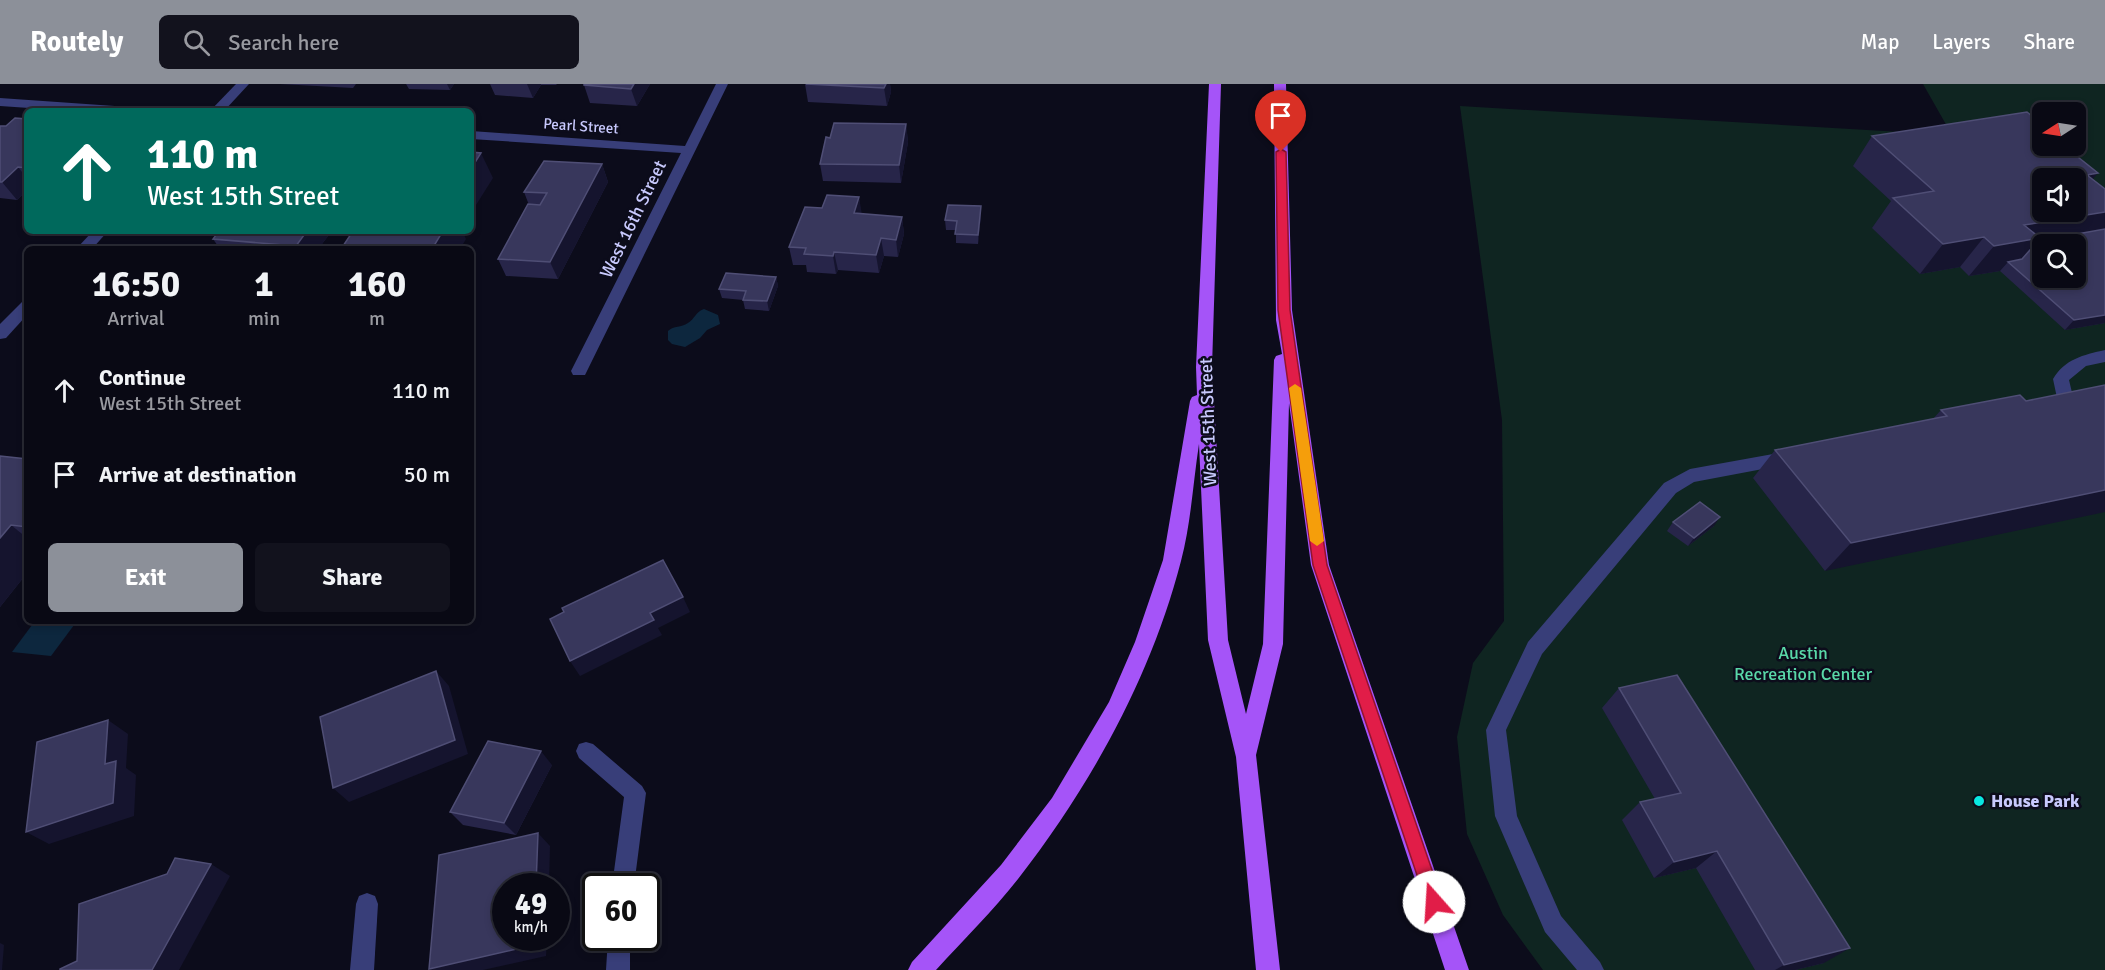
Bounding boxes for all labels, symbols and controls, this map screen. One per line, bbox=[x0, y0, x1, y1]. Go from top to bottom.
search box bbox=[159, 15, 579, 69]
text: Routely bbox=[30, 25, 123, 59]
icon: search bbox=[180, 26, 213, 59]
text: Search here bbox=[228, 29, 339, 56]
text: Map bbox=[1861, 29, 1899, 55]
text: Layers bbox=[1932, 29, 1990, 55]
text: Share bbox=[2023, 29, 2075, 55]
pin bbox=[1255, 90, 1306, 152]
icon: arrive bbox=[1264, 99, 1297, 132]
north arrow bbox=[2032, 102, 2086, 156]
map controls bbox=[2032, 102, 2086, 288]
street label: Pearl Street bbox=[543, 114, 619, 138]
text: 110 m bbox=[147, 129, 258, 180]
icon: ahead bbox=[48, 132, 126, 210]
street label: West 16th Street bbox=[595, 157, 671, 281]
button: sound bbox=[2032, 168, 2086, 222]
text: West 15th Street bbox=[147, 180, 339, 213]
button: search bbox=[2032, 234, 2086, 288]
text: 16:50 bbox=[92, 262, 180, 307]
text: 1 bbox=[254, 262, 274, 307]
text: 160 bbox=[348, 262, 406, 307]
text: Arrival bbox=[107, 306, 165, 331]
text: min bbox=[248, 306, 280, 331]
text: m bbox=[369, 306, 385, 331]
street label: West 15th Street bbox=[1195, 358, 1221, 486]
text: Continue bbox=[99, 364, 186, 391]
icon: ahead bbox=[48, 374, 81, 407]
text: 110 m bbox=[392, 377, 450, 404]
text: West 15th Street bbox=[99, 391, 241, 416]
icon: arrive bbox=[48, 458, 81, 491]
text: Arrive at destination bbox=[99, 461, 296, 488]
text: 50 m bbox=[404, 461, 450, 488]
button: Exit bbox=[48, 543, 243, 612]
button: Share bbox=[255, 543, 450, 612]
park label: Austin Recreation Center bbox=[1734, 642, 1872, 685]
place label: House Park bbox=[1991, 790, 2080, 812]
marker: House Park bbox=[1972, 794, 1986, 808]
position arrow bbox=[1402, 870, 1466, 934]
speed limit sign: 60 bbox=[582, 873, 660, 951]
text: 49 bbox=[515, 886, 547, 923]
text: km/h bbox=[514, 918, 548, 936]

